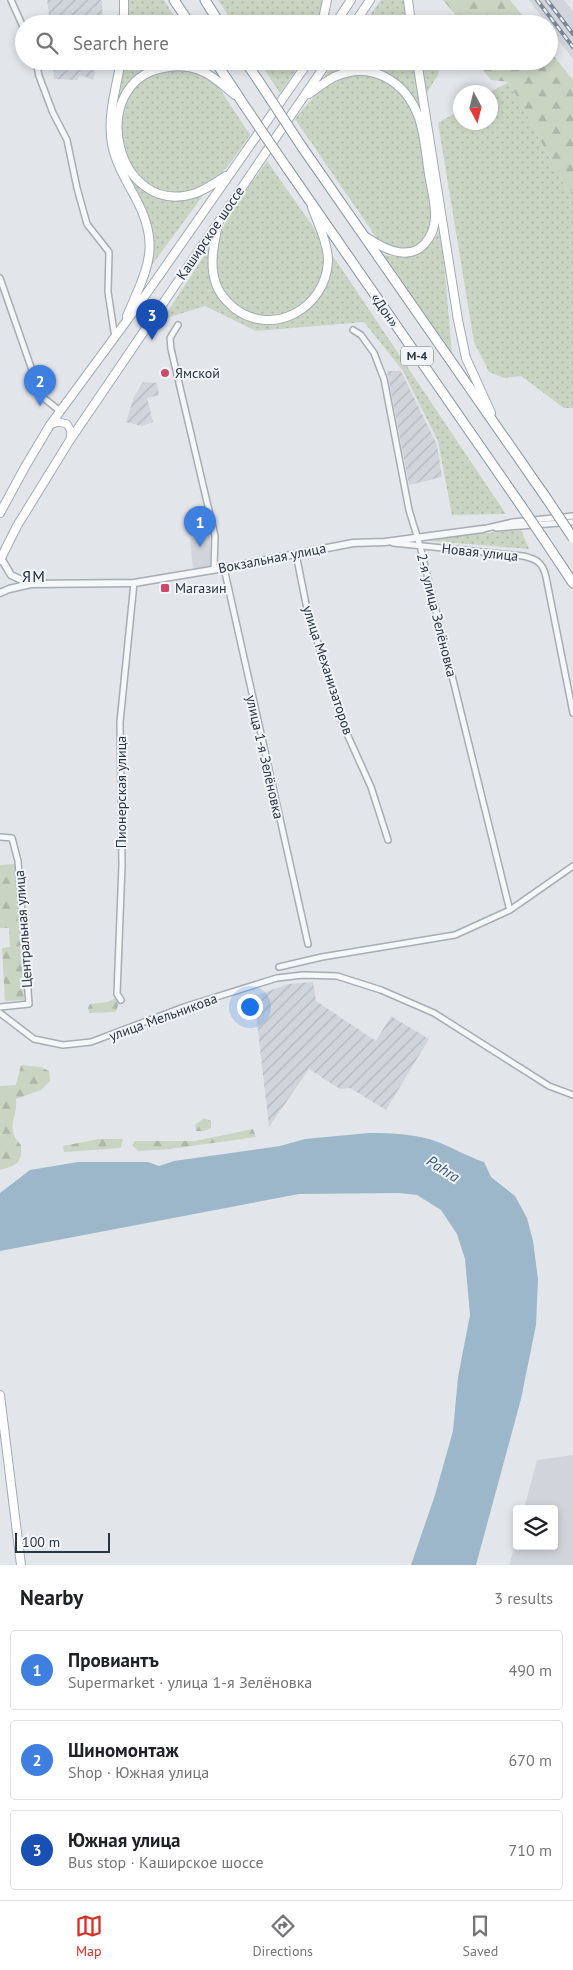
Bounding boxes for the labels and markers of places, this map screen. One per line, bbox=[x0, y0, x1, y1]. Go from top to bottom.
pin: 3 bbox=[136, 299, 168, 340]
place label: Ямской bbox=[175, 364, 220, 382]
pin: 2 bbox=[24, 365, 56, 406]
marker: Ямской bbox=[159, 367, 171, 379]
pin: 1 bbox=[184, 506, 216, 547]
place label: Магазин bbox=[175, 579, 227, 597]
marker: Магазин bbox=[159, 582, 171, 594]

